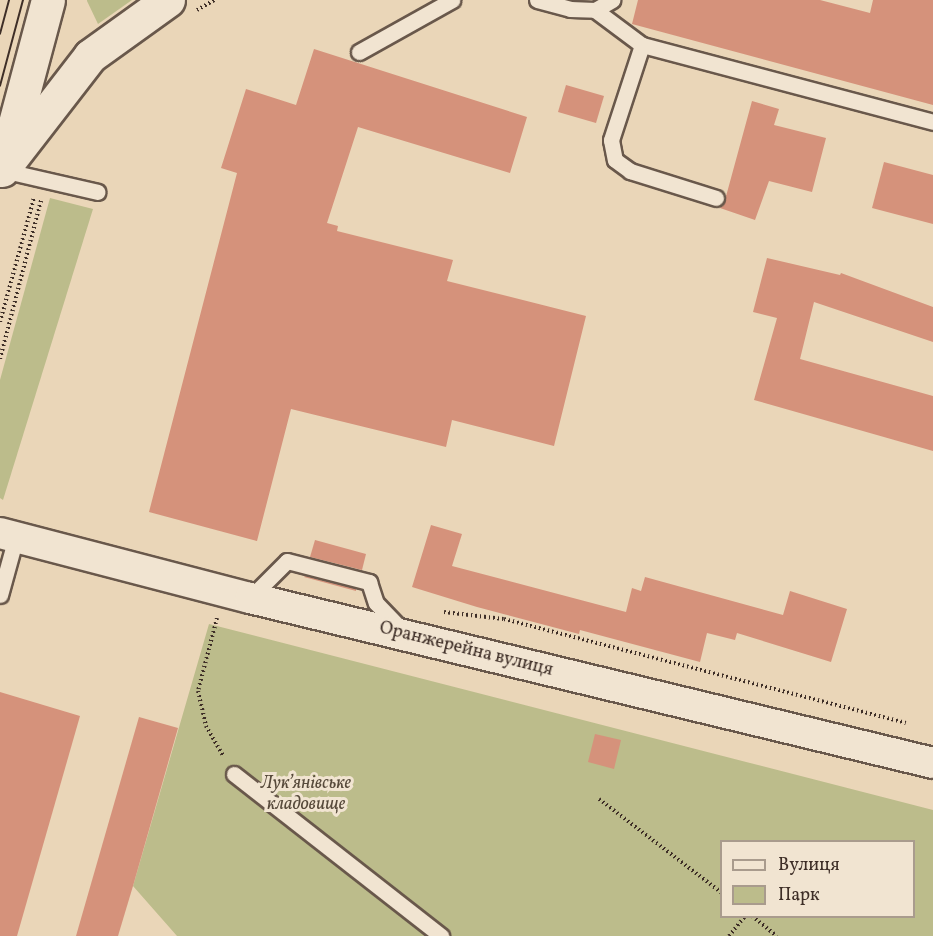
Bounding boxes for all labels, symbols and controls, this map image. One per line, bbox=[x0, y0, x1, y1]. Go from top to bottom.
street label: Оранжерейна вулиця bbox=[377, 618, 555, 682]
park label: Лукʼянівське кладовище bbox=[261, 774, 351, 816]
legend bbox=[720, 840, 915, 918]
text: Вулиця bbox=[778, 853, 840, 878]
text: Парк bbox=[778, 883, 820, 908]

